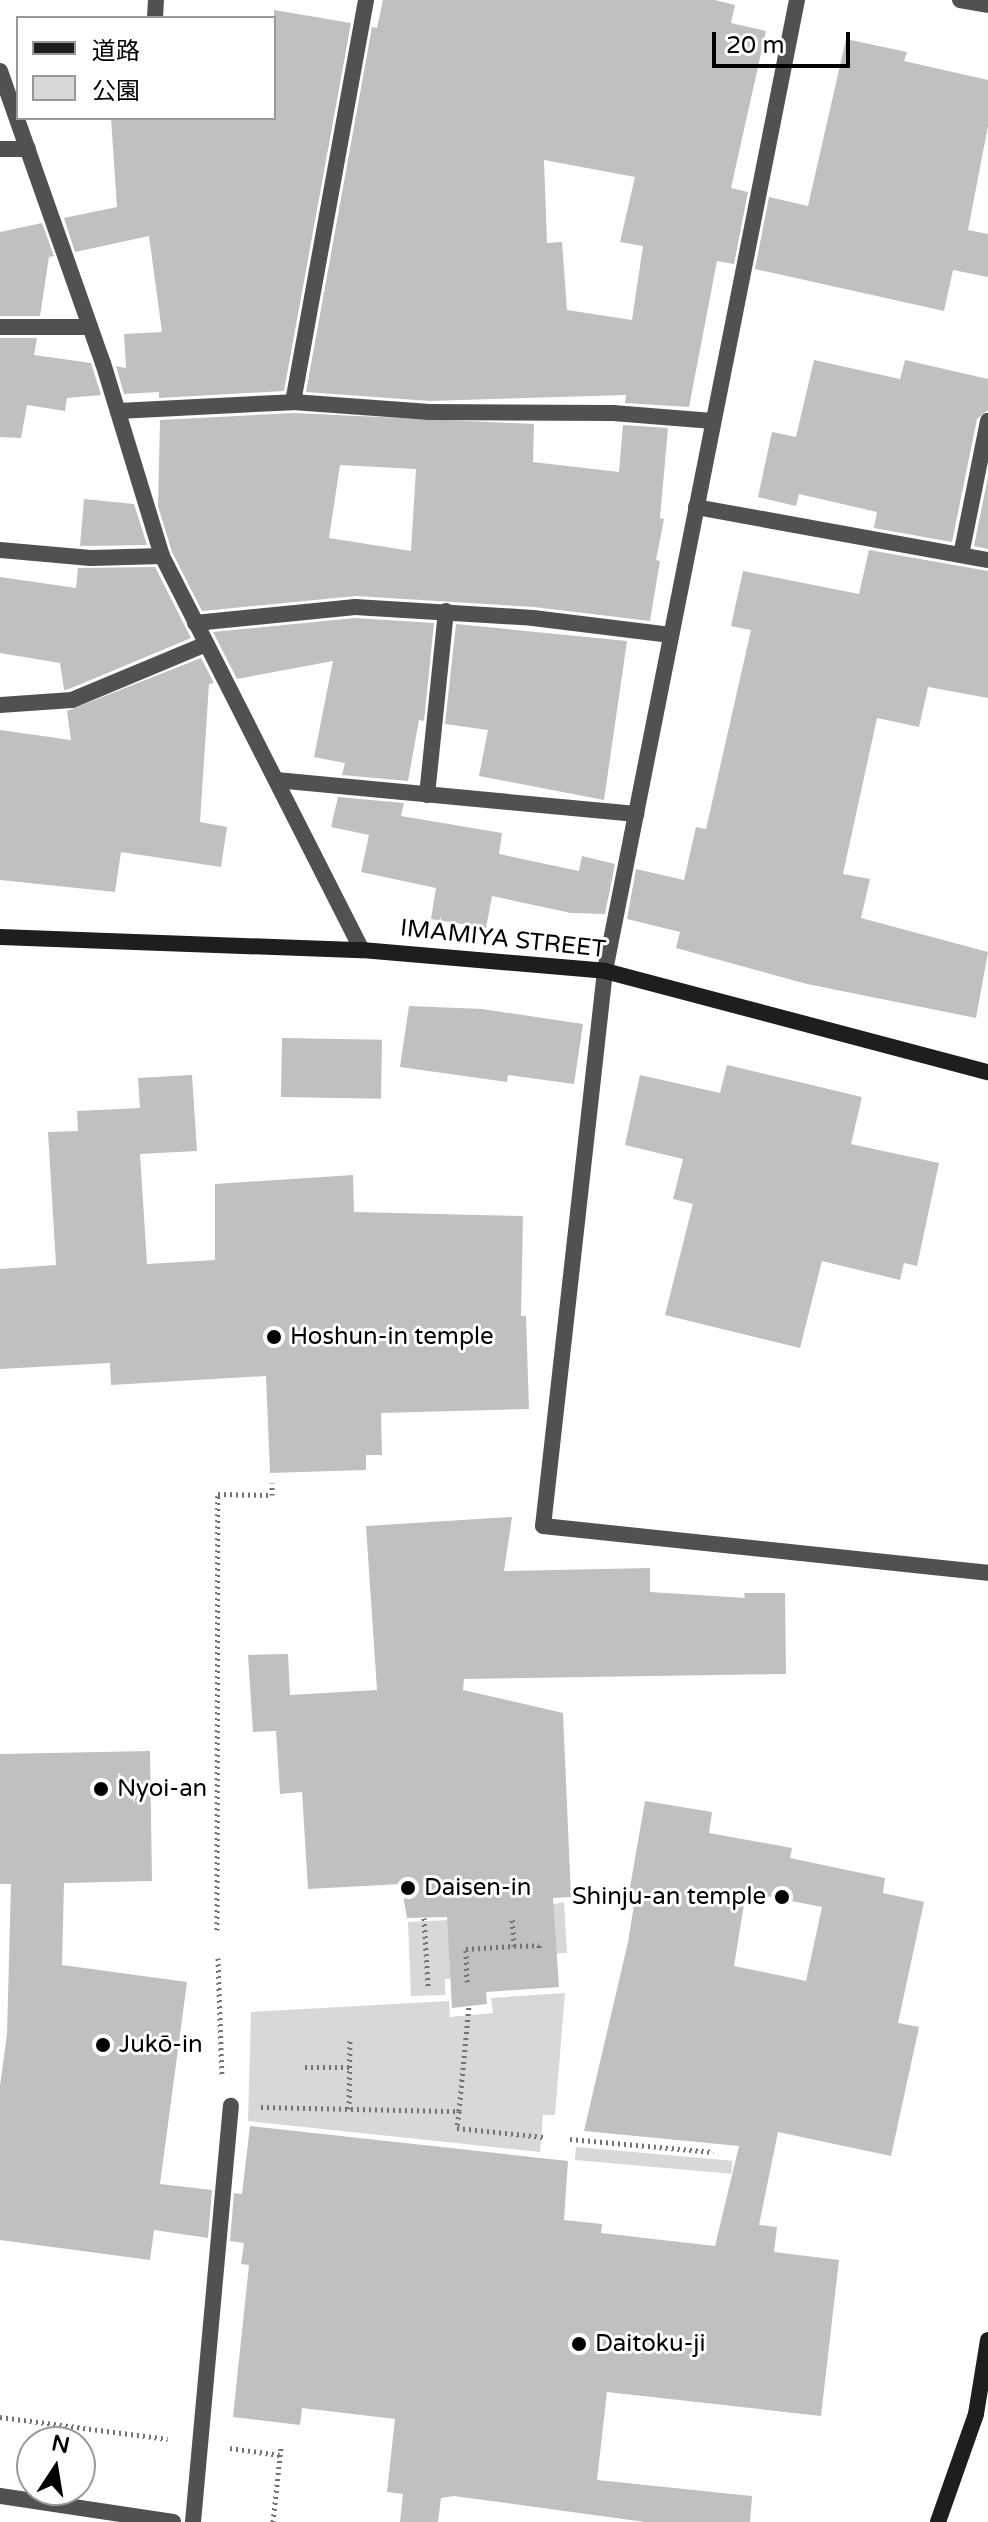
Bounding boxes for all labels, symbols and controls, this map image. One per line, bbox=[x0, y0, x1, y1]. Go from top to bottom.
legend bbox=[16, 16, 276, 120]
scale bar bbox=[716, 16, 854, 66]
text: 20 m bbox=[726, 31, 784, 60]
text: 道路 bbox=[92, 37, 140, 66]
text: 公園 bbox=[92, 77, 140, 106]
street label: IMAMIYA STREET bbox=[399, 914, 607, 964]
place label: Hoshun-in temple bbox=[290, 1323, 494, 1351]
marker: Hoshun-in temple bbox=[265, 1328, 283, 1346]
place label: Nyoi-an bbox=[117, 1775, 207, 1803]
marker: Nyoi-an bbox=[92, 1780, 110, 1798]
place label: Daisen-in bbox=[424, 1874, 531, 1902]
marker: Daisen-in bbox=[399, 1879, 417, 1897]
place label: Shinju-an temple bbox=[572, 1883, 766, 1911]
marker: Shinju-an temple bbox=[773, 1888, 791, 1906]
place label: Jukō-in bbox=[119, 2031, 203, 2059]
marker: Jukō-in bbox=[94, 2036, 112, 2054]
place label: Daitoku-ji bbox=[595, 2330, 705, 2358]
marker: Daitoku-ji bbox=[570, 2335, 588, 2353]
north arrow bbox=[16, 2426, 96, 2506]
text: N bbox=[49, 2430, 72, 2459]

